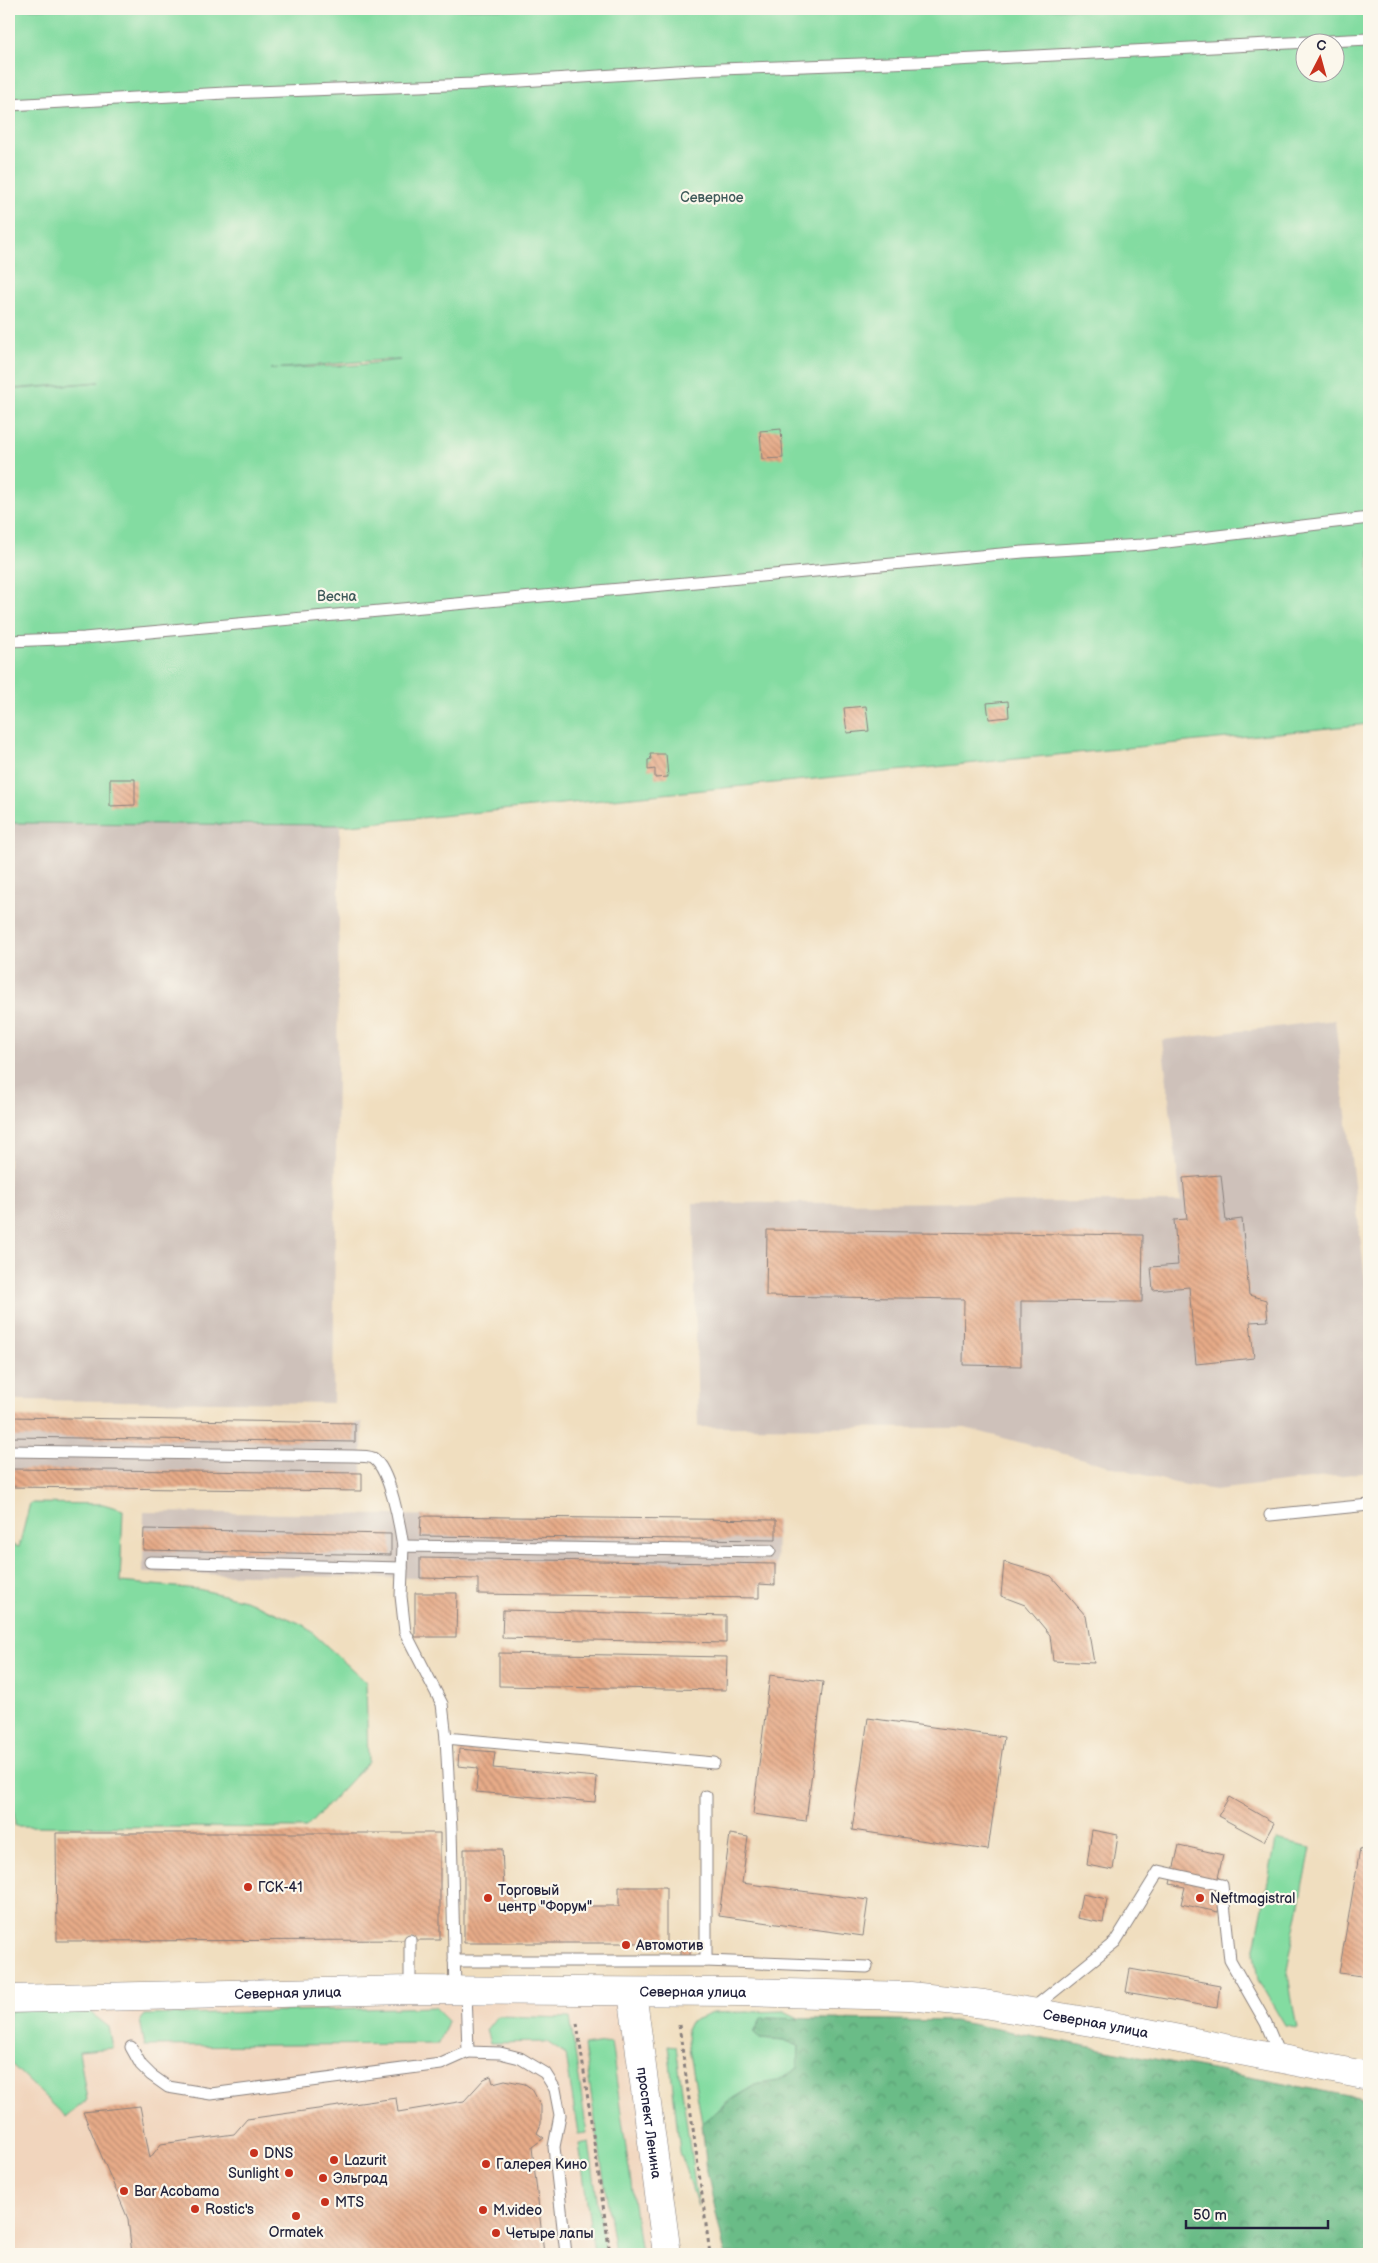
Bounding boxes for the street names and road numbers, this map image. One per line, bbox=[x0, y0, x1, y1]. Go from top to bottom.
street label: Северная улица bbox=[234, 1983, 342, 2002]
street label: Северная улица bbox=[639, 1983, 747, 2001]
street label: Северная улица bbox=[1042, 2006, 1151, 2041]
street label: проспект Ленина bbox=[634, 2066, 665, 2180]

